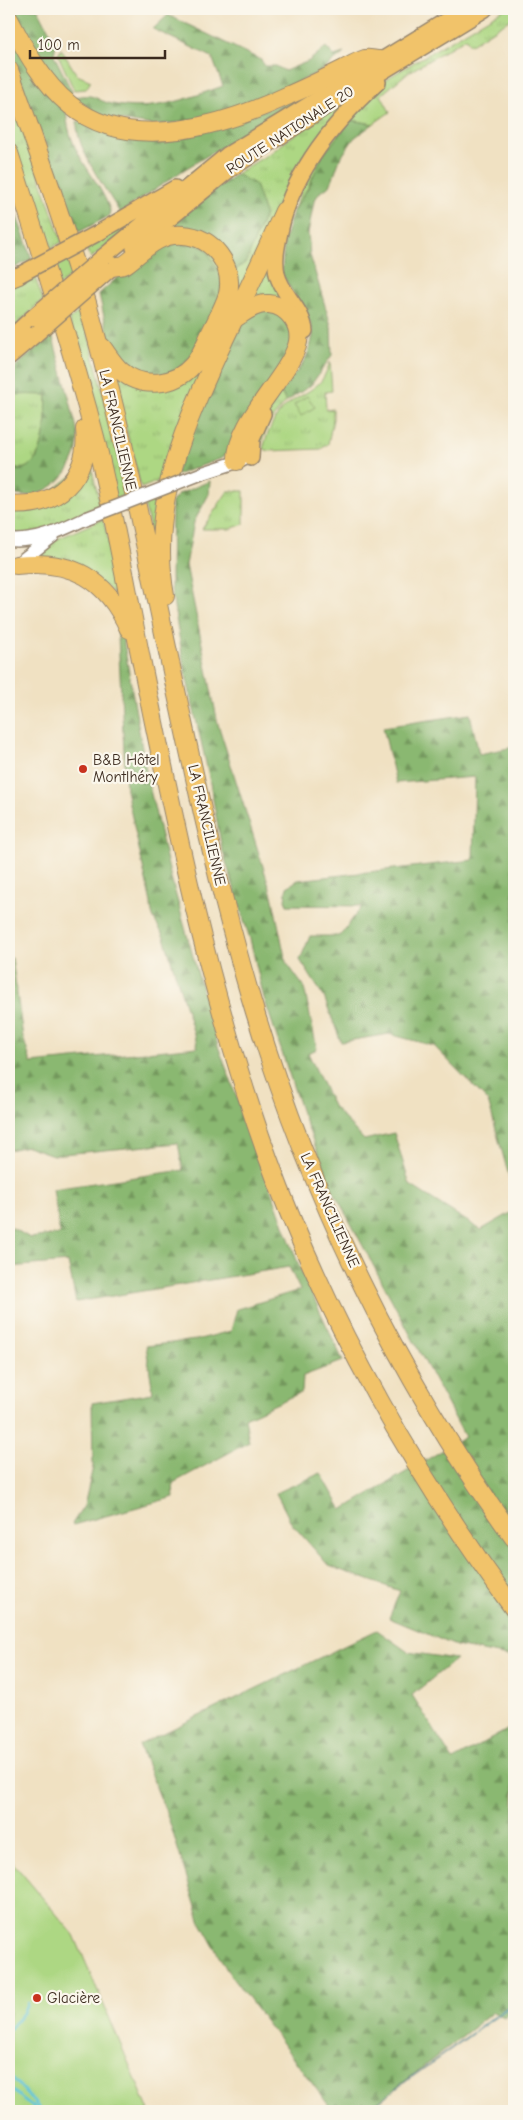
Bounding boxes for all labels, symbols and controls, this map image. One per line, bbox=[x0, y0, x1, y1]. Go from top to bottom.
scale bar bbox=[30, 28, 165, 60]
text: 100 m bbox=[38, 36, 80, 54]
street label: ROUTE NATIONALE 20 bbox=[223, 82, 357, 178]
street label: LA FRANCILIENNE bbox=[95, 368, 141, 492]
place label: B&B Hôtel Montlhéry bbox=[93, 751, 160, 786]
marker: B&B Hôtel Montlhéry bbox=[77, 763, 89, 775]
street label: LA FRANCILIENNE bbox=[184, 763, 230, 887]
street label: LA FRANCILIENNE bbox=[297, 1150, 363, 1270]
place label: Glacière bbox=[47, 1989, 101, 2007]
marker: Glacière bbox=[31, 1992, 43, 2004]

